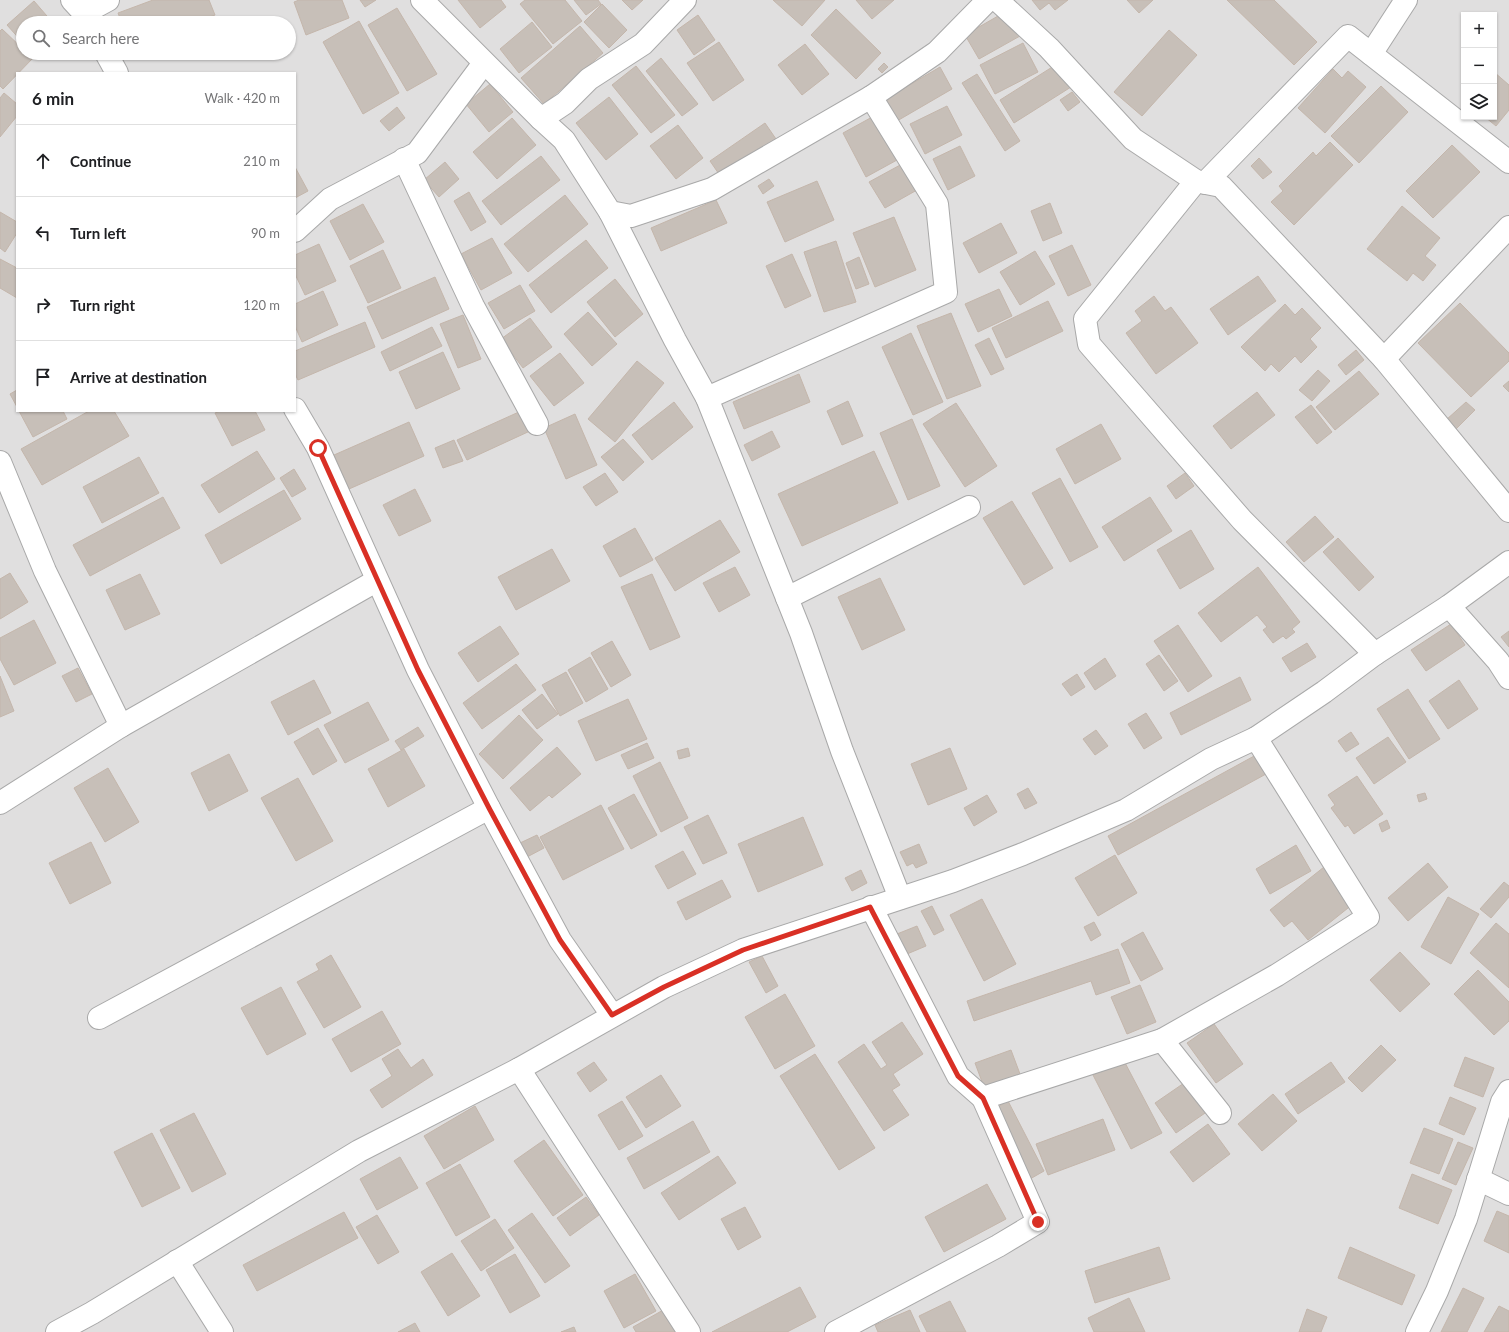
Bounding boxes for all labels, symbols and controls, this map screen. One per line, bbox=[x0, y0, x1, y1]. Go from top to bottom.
map controls bbox=[1461, 12, 1497, 120]
button: + bbox=[1461, 12, 1497, 48]
search box bbox=[16, 16, 296, 60]
icon: search bbox=[30, 27, 52, 49]
text: Search here bbox=[62, 29, 139, 47]
button: − bbox=[1461, 48, 1497, 84]
button: layers bbox=[1461, 84, 1497, 120]
text: 6 min bbox=[32, 88, 74, 109]
text: Walk · 420 m bbox=[204, 90, 280, 106]
icon: ahead bbox=[32, 150, 54, 172]
text: Continue bbox=[70, 152, 131, 170]
text: 210 m bbox=[243, 153, 280, 169]
icon: left bbox=[32, 222, 54, 244]
text: Turn left bbox=[70, 224, 126, 242]
text: 90 m bbox=[251, 225, 280, 241]
icon: right bbox=[32, 294, 54, 316]
text: Turn right bbox=[70, 296, 135, 314]
text: 120 m bbox=[243, 297, 280, 313]
icon: arrive bbox=[32, 366, 54, 388]
text: Arrive at destination bbox=[70, 368, 207, 386]
route start bbox=[309, 439, 327, 457]
route end bbox=[1029, 1213, 1047, 1231]

